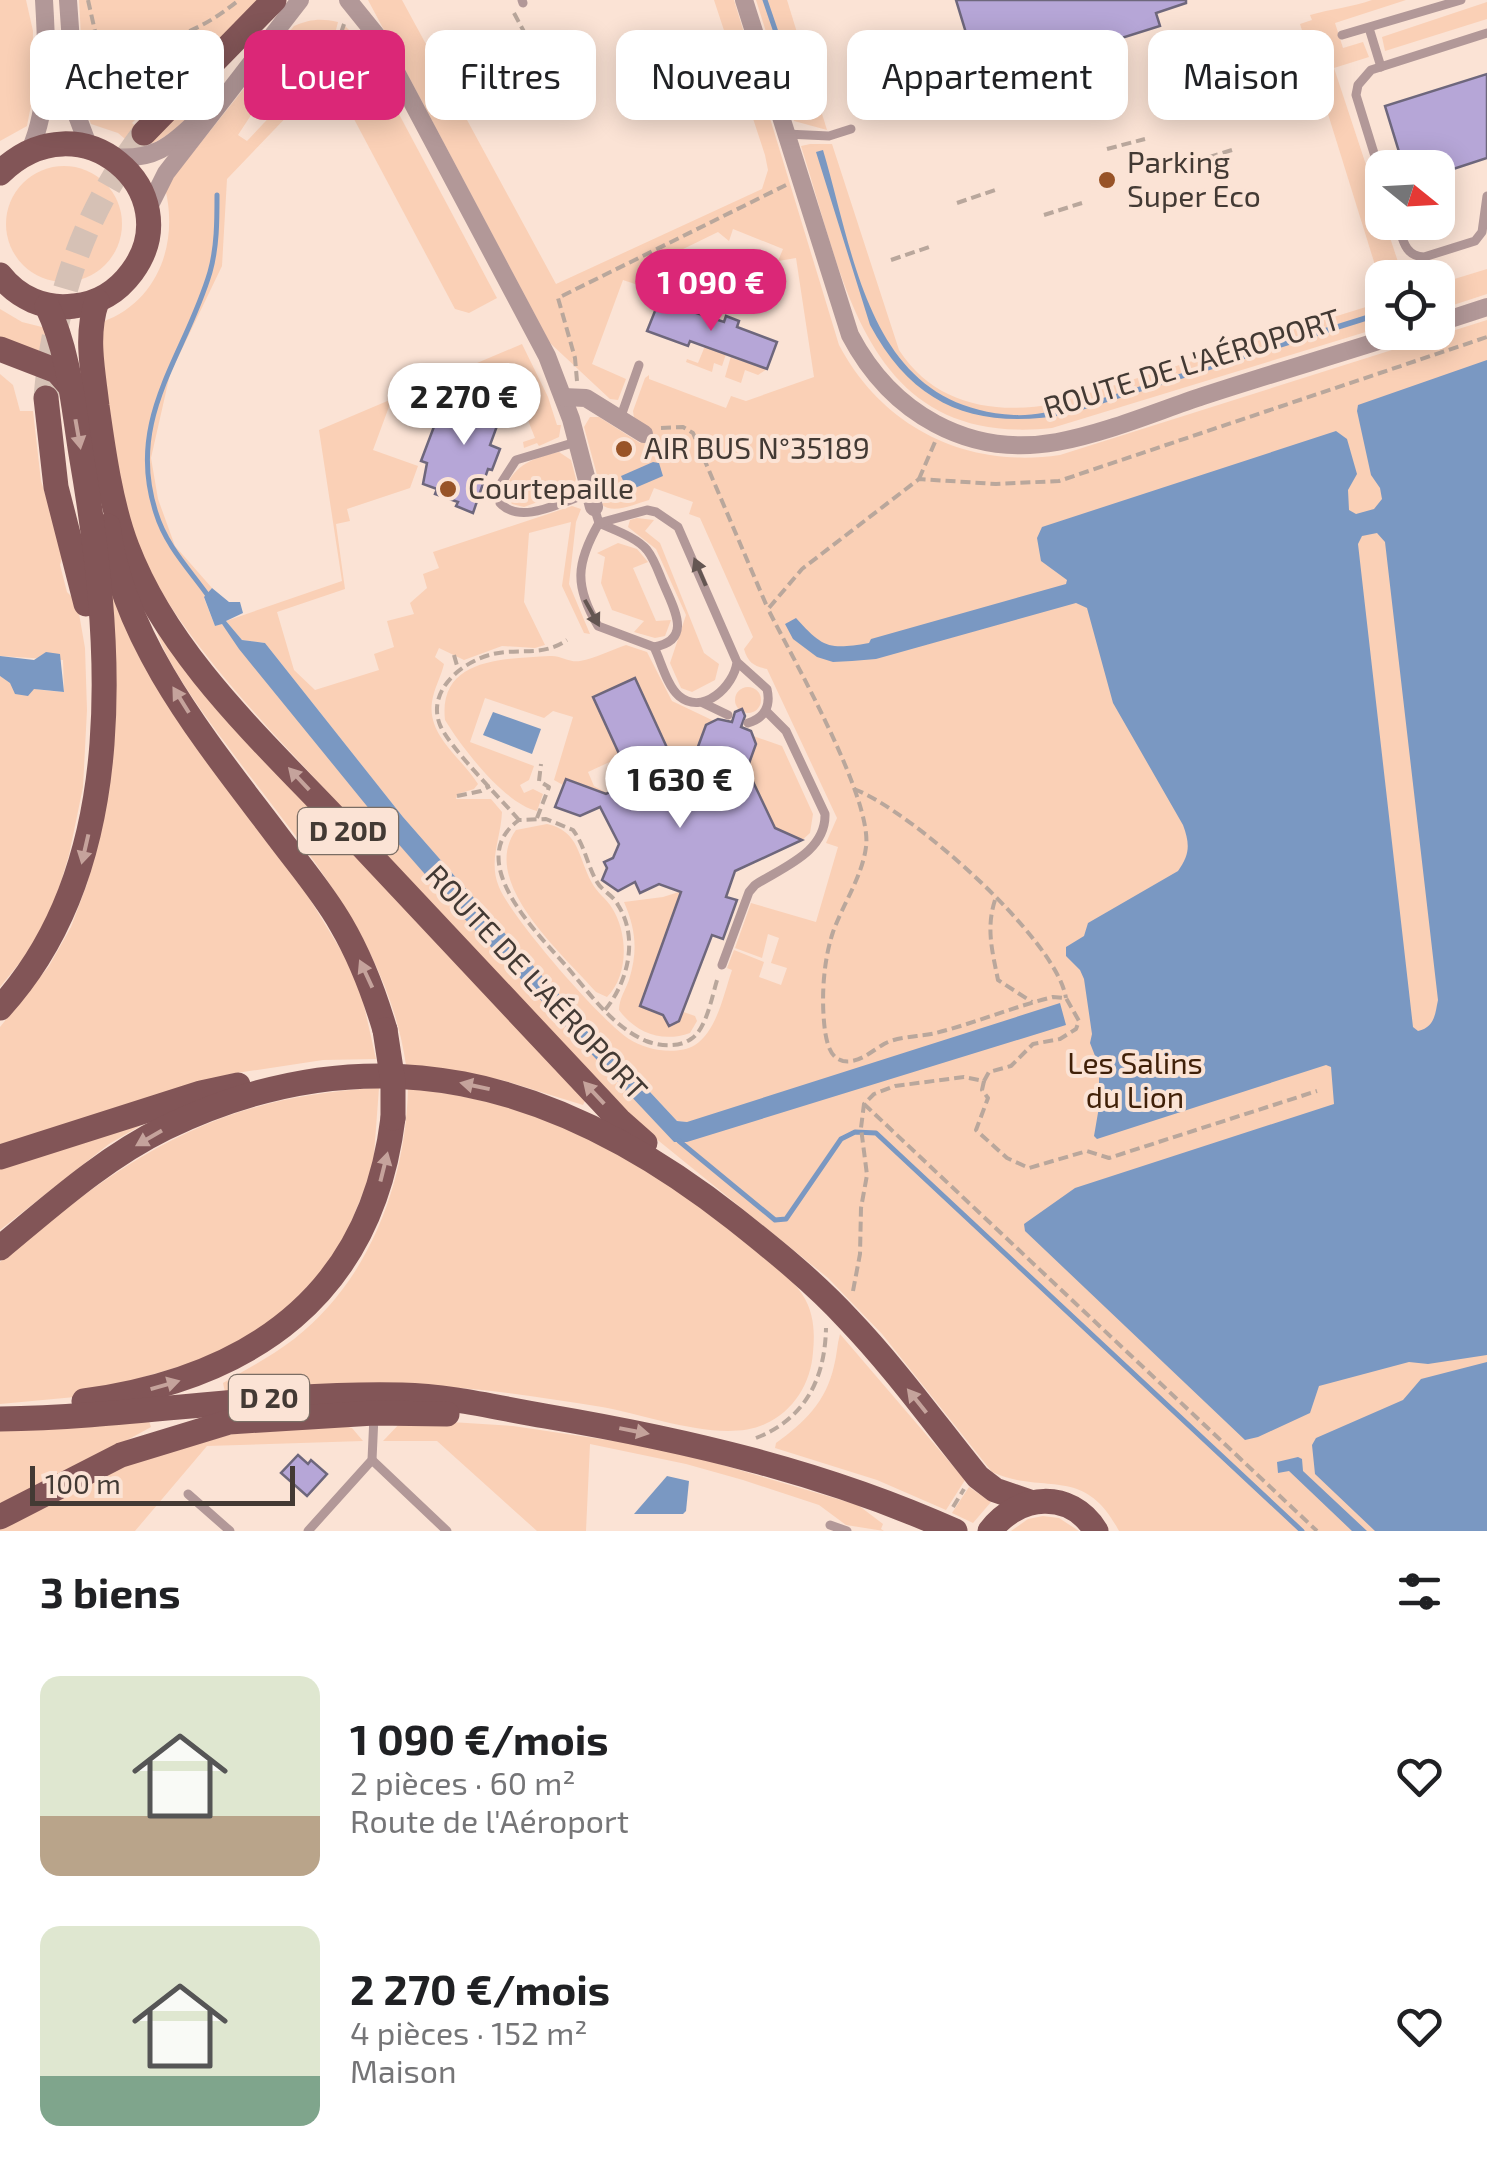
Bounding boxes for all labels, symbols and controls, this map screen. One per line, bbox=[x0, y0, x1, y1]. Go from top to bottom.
chip: Acheter bbox=[30, 30, 224, 120]
chip: Louer bbox=[244, 30, 405, 120]
chip: Filtres bbox=[425, 30, 596, 120]
chip: Nouveau bbox=[616, 30, 827, 120]
chip: Appartement bbox=[847, 30, 1128, 120]
chip: Maison bbox=[1148, 30, 1334, 120]
place label: Parking Super Eco bbox=[1127, 143, 1261, 213]
north arrow bbox=[1365, 150, 1455, 240]
map controls bbox=[1365, 150, 1455, 350]
marker: Parking Super Eco bbox=[1096, 169, 1118, 191]
pin: 1 090 € bbox=[619, 249, 803, 334]
button: locate bbox=[1365, 260, 1455, 350]
text: 1 090 € bbox=[657, 262, 765, 300]
street label: ROUTE DE L'AÉROPORT bbox=[1039, 300, 1344, 424]
pin: 2 270 € bbox=[372, 363, 556, 448]
text: 2 270 € bbox=[410, 376, 518, 414]
one-way arrow bbox=[71, 419, 86, 450]
place label: AIR BUS N°35189 bbox=[644, 429, 870, 465]
marker: AIR BUS N°35189 bbox=[613, 438, 635, 460]
place label: Courtepaille bbox=[468, 469, 634, 505]
marker: Courtepaille bbox=[437, 478, 459, 500]
one-way arrow bbox=[691, 557, 707, 587]
one-way arrow bbox=[583, 599, 601, 627]
one-way arrow bbox=[172, 686, 190, 714]
pin: 1 630 € bbox=[588, 746, 772, 831]
text: 1 630 € bbox=[627, 759, 733, 797]
one-way arrow bbox=[288, 767, 311, 791]
road number: D 20D bbox=[298, 808, 398, 854]
one-way arrow bbox=[76, 834, 92, 865]
street label: ROUTE DE L'AÉROPORT bbox=[419, 857, 656, 1107]
one-way arrow bbox=[358, 959, 374, 989]
park label: Les Salins du Lion bbox=[1067, 1044, 1203, 1114]
one-way arrow bbox=[459, 1078, 490, 1093]
one-way arrow bbox=[583, 1081, 606, 1105]
one-way arrow bbox=[135, 1129, 163, 1146]
one-way arrow bbox=[377, 1152, 393, 1183]
road number: D 20 bbox=[229, 1375, 309, 1421]
one-way arrow bbox=[150, 1377, 181, 1392]
one-way arrow bbox=[907, 1388, 928, 1413]
one-way arrow bbox=[618, 1424, 650, 1439]
scale bar bbox=[30, 1461, 295, 1506]
text: 100 m bbox=[45, 1466, 121, 1500]
icon: filters bbox=[1392, 1564, 1447, 1619]
text: 3 biens bbox=[40, 1566, 181, 1616]
text: 1 090 €/mois bbox=[350, 1713, 609, 1763]
icon: home bbox=[120, 1716, 240, 1836]
icon: heart bbox=[1392, 1749, 1447, 1804]
text: 2 pièces · 60 m² bbox=[350, 1763, 575, 1801]
text: Route de l'Aéroport bbox=[350, 1801, 629, 1839]
text: 2 270 €/mois bbox=[350, 1963, 610, 2013]
icon: home bbox=[120, 1966, 240, 2086]
icon: heart bbox=[1392, 1999, 1447, 2054]
text: 4 pièces · 152 m² bbox=[350, 2013, 587, 2051]
text: Maison bbox=[350, 2051, 457, 2089]

